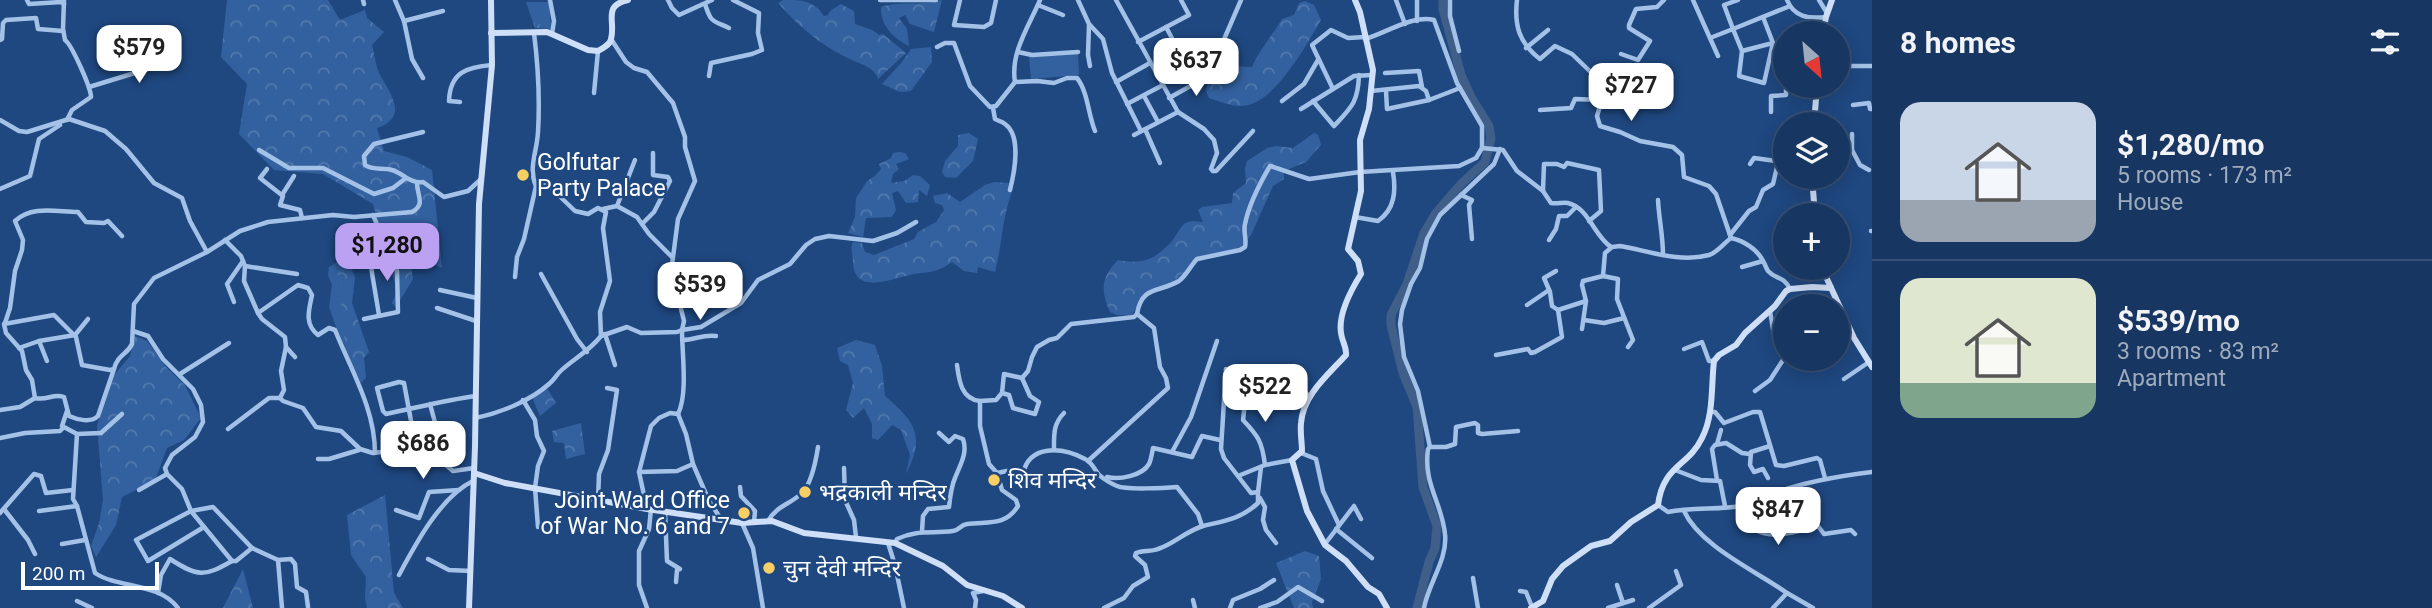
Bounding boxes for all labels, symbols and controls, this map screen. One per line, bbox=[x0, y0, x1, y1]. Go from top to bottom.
north arrow bbox=[1773, 21, 1850, 98]
map controls bbox=[1773, 21, 1850, 371]
icon: filters bbox=[2366, 23, 2404, 61]
pin: $579 bbox=[98, 25, 180, 85]
text: 8 homes bbox=[1900, 25, 2016, 60]
text: $579 bbox=[113, 34, 165, 61]
pin: $637 bbox=[1155, 38, 1237, 98]
text: $637 bbox=[1170, 47, 1222, 74]
pin: $727 bbox=[1590, 64, 1672, 123]
text: $727 bbox=[1605, 72, 1657, 99]
button: layers bbox=[1773, 112, 1850, 189]
text: $1,280/mo bbox=[2117, 127, 2265, 162]
icon: home bbox=[1956, 130, 2040, 214]
place label: Golfutar Party Palace bbox=[537, 149, 666, 202]
text: 5 rooms · 173 m² bbox=[2117, 162, 2292, 189]
marker: Golfutar Party Palace bbox=[515, 167, 531, 183]
text: House bbox=[2117, 189, 2183, 216]
button: + bbox=[1773, 203, 1850, 280]
pin: $1,280 bbox=[330, 224, 444, 283]
text: $1,280 bbox=[351, 232, 423, 259]
pin: $539 bbox=[659, 262, 741, 322]
text: $539 bbox=[674, 271, 726, 298]
button: − bbox=[1773, 294, 1850, 371]
text: $539/mo bbox=[2117, 303, 2240, 338]
icon: home bbox=[1956, 306, 2040, 390]
text: 3 rooms · 83 m² bbox=[2117, 338, 2279, 365]
pin: $522 bbox=[1224, 364, 1306, 424]
text: Apartment bbox=[2117, 365, 2226, 392]
text: $522 bbox=[1239, 373, 1291, 400]
pin: $686 bbox=[382, 421, 464, 481]
text: $686 bbox=[397, 430, 449, 457]
place label: शिव मन्दिर bbox=[1008, 467, 1097, 494]
marker: शिव मन्दिर bbox=[986, 472, 1002, 488]
place label: भद्रकाली मन्दिर bbox=[819, 479, 947, 506]
marker: भद्रकाली मन्दिर bbox=[797, 484, 813, 500]
place label: Joint Ward Office of War No. 6 and 7 bbox=[540, 487, 730, 540]
pin: $847 bbox=[1737, 488, 1819, 547]
text: $847 bbox=[1752, 496, 1804, 523]
marker: Joint Ward Office of War No. 6 and 7 bbox=[736, 505, 752, 521]
place label: चुन देवी मन्दिर bbox=[783, 555, 902, 583]
scale bar bbox=[21, 559, 159, 591]
marker: चुन देवी मन्दिर bbox=[761, 560, 777, 576]
text: 200 m bbox=[32, 562, 85, 585]

